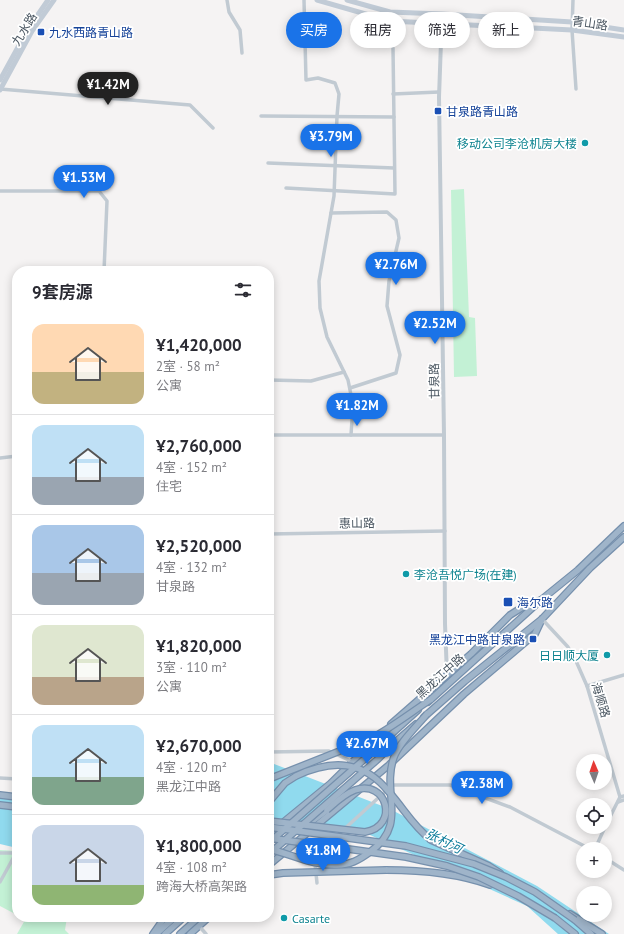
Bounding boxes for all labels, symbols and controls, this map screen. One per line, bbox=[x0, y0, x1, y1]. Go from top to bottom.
street label: 九水路 bbox=[8, 10, 40, 48]
chip: 买房 bbox=[286, 12, 342, 48]
chip: 租房 bbox=[350, 12, 406, 48]
chip: 筛选 bbox=[414, 12, 470, 48]
chip: 新上 bbox=[478, 12, 534, 48]
street label: 青山路 bbox=[571, 13, 609, 33]
place label: 九水西路青山路 bbox=[49, 25, 133, 40]
marker: 九水西路青山路 bbox=[36, 27, 46, 37]
pin: ¥1.42M bbox=[75, 72, 141, 106]
text: ¥1.42M bbox=[86, 76, 130, 93]
place label: 甘泉路青山路 bbox=[446, 104, 518, 119]
marker: 甘泉路青山路 bbox=[433, 106, 443, 116]
pin: ¥3.79M bbox=[298, 124, 364, 158]
text: ¥3.79M bbox=[309, 128, 353, 145]
place label: 移动公司李沧机房大楼 bbox=[457, 136, 577, 151]
marker: 移动公司李沧机房大楼 bbox=[580, 138, 590, 148]
pin: ¥1.53M bbox=[51, 165, 117, 199]
text: ¥1.53M bbox=[62, 169, 106, 186]
pin: ¥2.76M bbox=[363, 252, 429, 286]
text: ¥2.76M bbox=[374, 256, 418, 273]
icon: filters bbox=[232, 279, 254, 301]
text: 9套房源 bbox=[32, 281, 93, 303]
pin: ¥2.52M bbox=[402, 311, 468, 345]
text: ¥2.52M bbox=[413, 315, 457, 332]
text: ¥1,420,000 bbox=[156, 334, 242, 356]
icon: home bbox=[64, 340, 112, 388]
text: 2室 · 58 m² bbox=[156, 358, 220, 375]
street label: 甘泉路 bbox=[426, 363, 442, 399]
text: 公寓 bbox=[156, 377, 182, 394]
pin: ¥1.82M bbox=[324, 393, 390, 427]
text: ¥1.82M bbox=[335, 397, 379, 414]
text: ¥2,760,000 bbox=[156, 435, 242, 457]
icon: home bbox=[64, 441, 112, 489]
text: 4室 · 152 m² bbox=[156, 459, 227, 476]
text: 住宅 bbox=[156, 478, 182, 495]
street label: 惠山路 bbox=[339, 515, 375, 531]
text: ¥2,520,000 bbox=[156, 535, 242, 557]
icon: home bbox=[64, 541, 112, 589]
text: 4室 · 132 m² bbox=[156, 559, 227, 576]
place label: 李沧吾悦广场(在建) bbox=[414, 567, 517, 582]
marker: 李沧吾悦广场(在建) bbox=[401, 569, 411, 579]
text: 甘泉路 bbox=[156, 578, 195, 595]
place label: 海尔路 bbox=[517, 595, 553, 610]
marker: 海尔路 bbox=[502, 596, 514, 608]
place label: 黑龙江中路甘泉路 bbox=[429, 632, 525, 647]
marker: 黑龙江中路甘泉路 bbox=[528, 634, 538, 644]
text: ¥1,820,000 bbox=[156, 635, 242, 657]
icon: home bbox=[64, 641, 112, 689]
place label: 日日顺大厦 bbox=[539, 648, 599, 663]
street label: 黑龙江中路 bbox=[413, 650, 467, 702]
marker: 日日顺大厦 bbox=[602, 650, 612, 660]
text: 3室 · 110 m² bbox=[156, 659, 227, 676]
text: 公寓 bbox=[156, 678, 182, 695]
street label: 海顺路 bbox=[589, 681, 613, 719]
pin: ¥2.67M bbox=[334, 731, 400, 765]
text: ¥2,670,000 bbox=[156, 735, 242, 757]
text: ¥2.67M bbox=[345, 735, 389, 752]
icon: home bbox=[64, 741, 112, 789]
north arrow bbox=[576, 754, 612, 790]
map controls bbox=[576, 754, 612, 922]
text: 4室 · 120 m² bbox=[156, 759, 227, 776]
pin: ¥2.38M bbox=[449, 771, 515, 805]
text: ¥2.38M bbox=[460, 775, 504, 792]
text: 黑龙江中路 bbox=[156, 778, 221, 795]
button: locate bbox=[576, 798, 612, 834]
water label: 张村河 bbox=[423, 825, 468, 858]
text: ¥1,800,000 bbox=[156, 835, 242, 857]
pin: ¥1.8M bbox=[295, 838, 351, 872]
icon: home bbox=[64, 841, 112, 889]
text: ¥1.8M bbox=[305, 842, 341, 859]
button: + bbox=[576, 842, 612, 878]
text: 4室 · 108 m² bbox=[156, 859, 227, 876]
text: 跨海大桥高架路 bbox=[156, 878, 247, 895]
button: − bbox=[576, 886, 612, 922]
place label: Casarte bbox=[292, 911, 330, 926]
marker: Casarte bbox=[279, 913, 289, 923]

